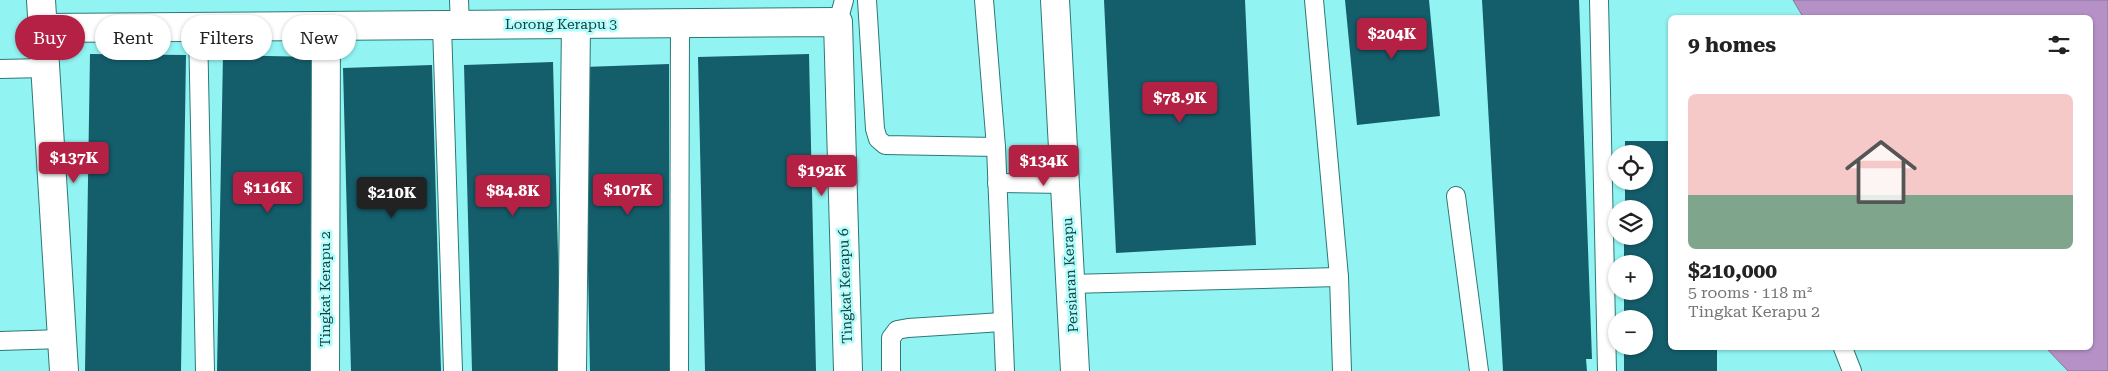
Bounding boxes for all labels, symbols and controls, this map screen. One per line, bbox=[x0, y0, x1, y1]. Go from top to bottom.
chip: Buy bbox=[15, 15, 85, 60]
chip: Rent bbox=[95, 15, 171, 60]
chip: Filters bbox=[181, 15, 272, 60]
chip: New bbox=[282, 15, 356, 60]
street label: Lorong Kerapu 3 bbox=[505, 16, 617, 32]
pin: $204K bbox=[1357, 18, 1427, 60]
text: $204K bbox=[1368, 24, 1416, 43]
icon: filters bbox=[2045, 31, 2073, 59]
text: 9 homes bbox=[1688, 33, 1776, 57]
pin: $78.9K bbox=[1139, 82, 1221, 124]
text: $78.9K bbox=[1153, 88, 1207, 107]
icon: home bbox=[1836, 127, 1926, 217]
pin: $137K bbox=[39, 142, 109, 184]
pin: $134K bbox=[1009, 144, 1079, 187]
map controls bbox=[1608, 145, 1653, 355]
button: locate bbox=[1608, 145, 1653, 190]
text: $137K bbox=[50, 148, 98, 167]
text: $134K bbox=[1020, 151, 1068, 170]
pin: $192K bbox=[787, 154, 857, 197]
text: $192K bbox=[798, 161, 846, 180]
pin: $116K bbox=[233, 172, 303, 214]
pin: $84.8K bbox=[472, 174, 554, 217]
pin: $107K bbox=[593, 174, 663, 216]
pin: $210K bbox=[357, 176, 427, 219]
text: $116K bbox=[244, 178, 292, 197]
text: $107K bbox=[604, 180, 652, 199]
text: $84.8K bbox=[486, 181, 540, 200]
text: $210K bbox=[368, 183, 416, 202]
button: layers bbox=[1608, 200, 1653, 245]
street label: Persiaran Kerapu bbox=[1059, 217, 1081, 333]
street label: Tingkat Kerapu 6 bbox=[835, 228, 855, 344]
street label: Tingkat Kerapu 2 bbox=[317, 231, 333, 347]
button: + bbox=[1608, 255, 1653, 300]
text: $210,000 bbox=[1688, 259, 1777, 283]
text: 5 rooms · 118 m² bbox=[1688, 283, 1812, 302]
text: Tingkat Kerapu 2 bbox=[1688, 302, 1820, 321]
button: − bbox=[1608, 310, 1653, 355]

